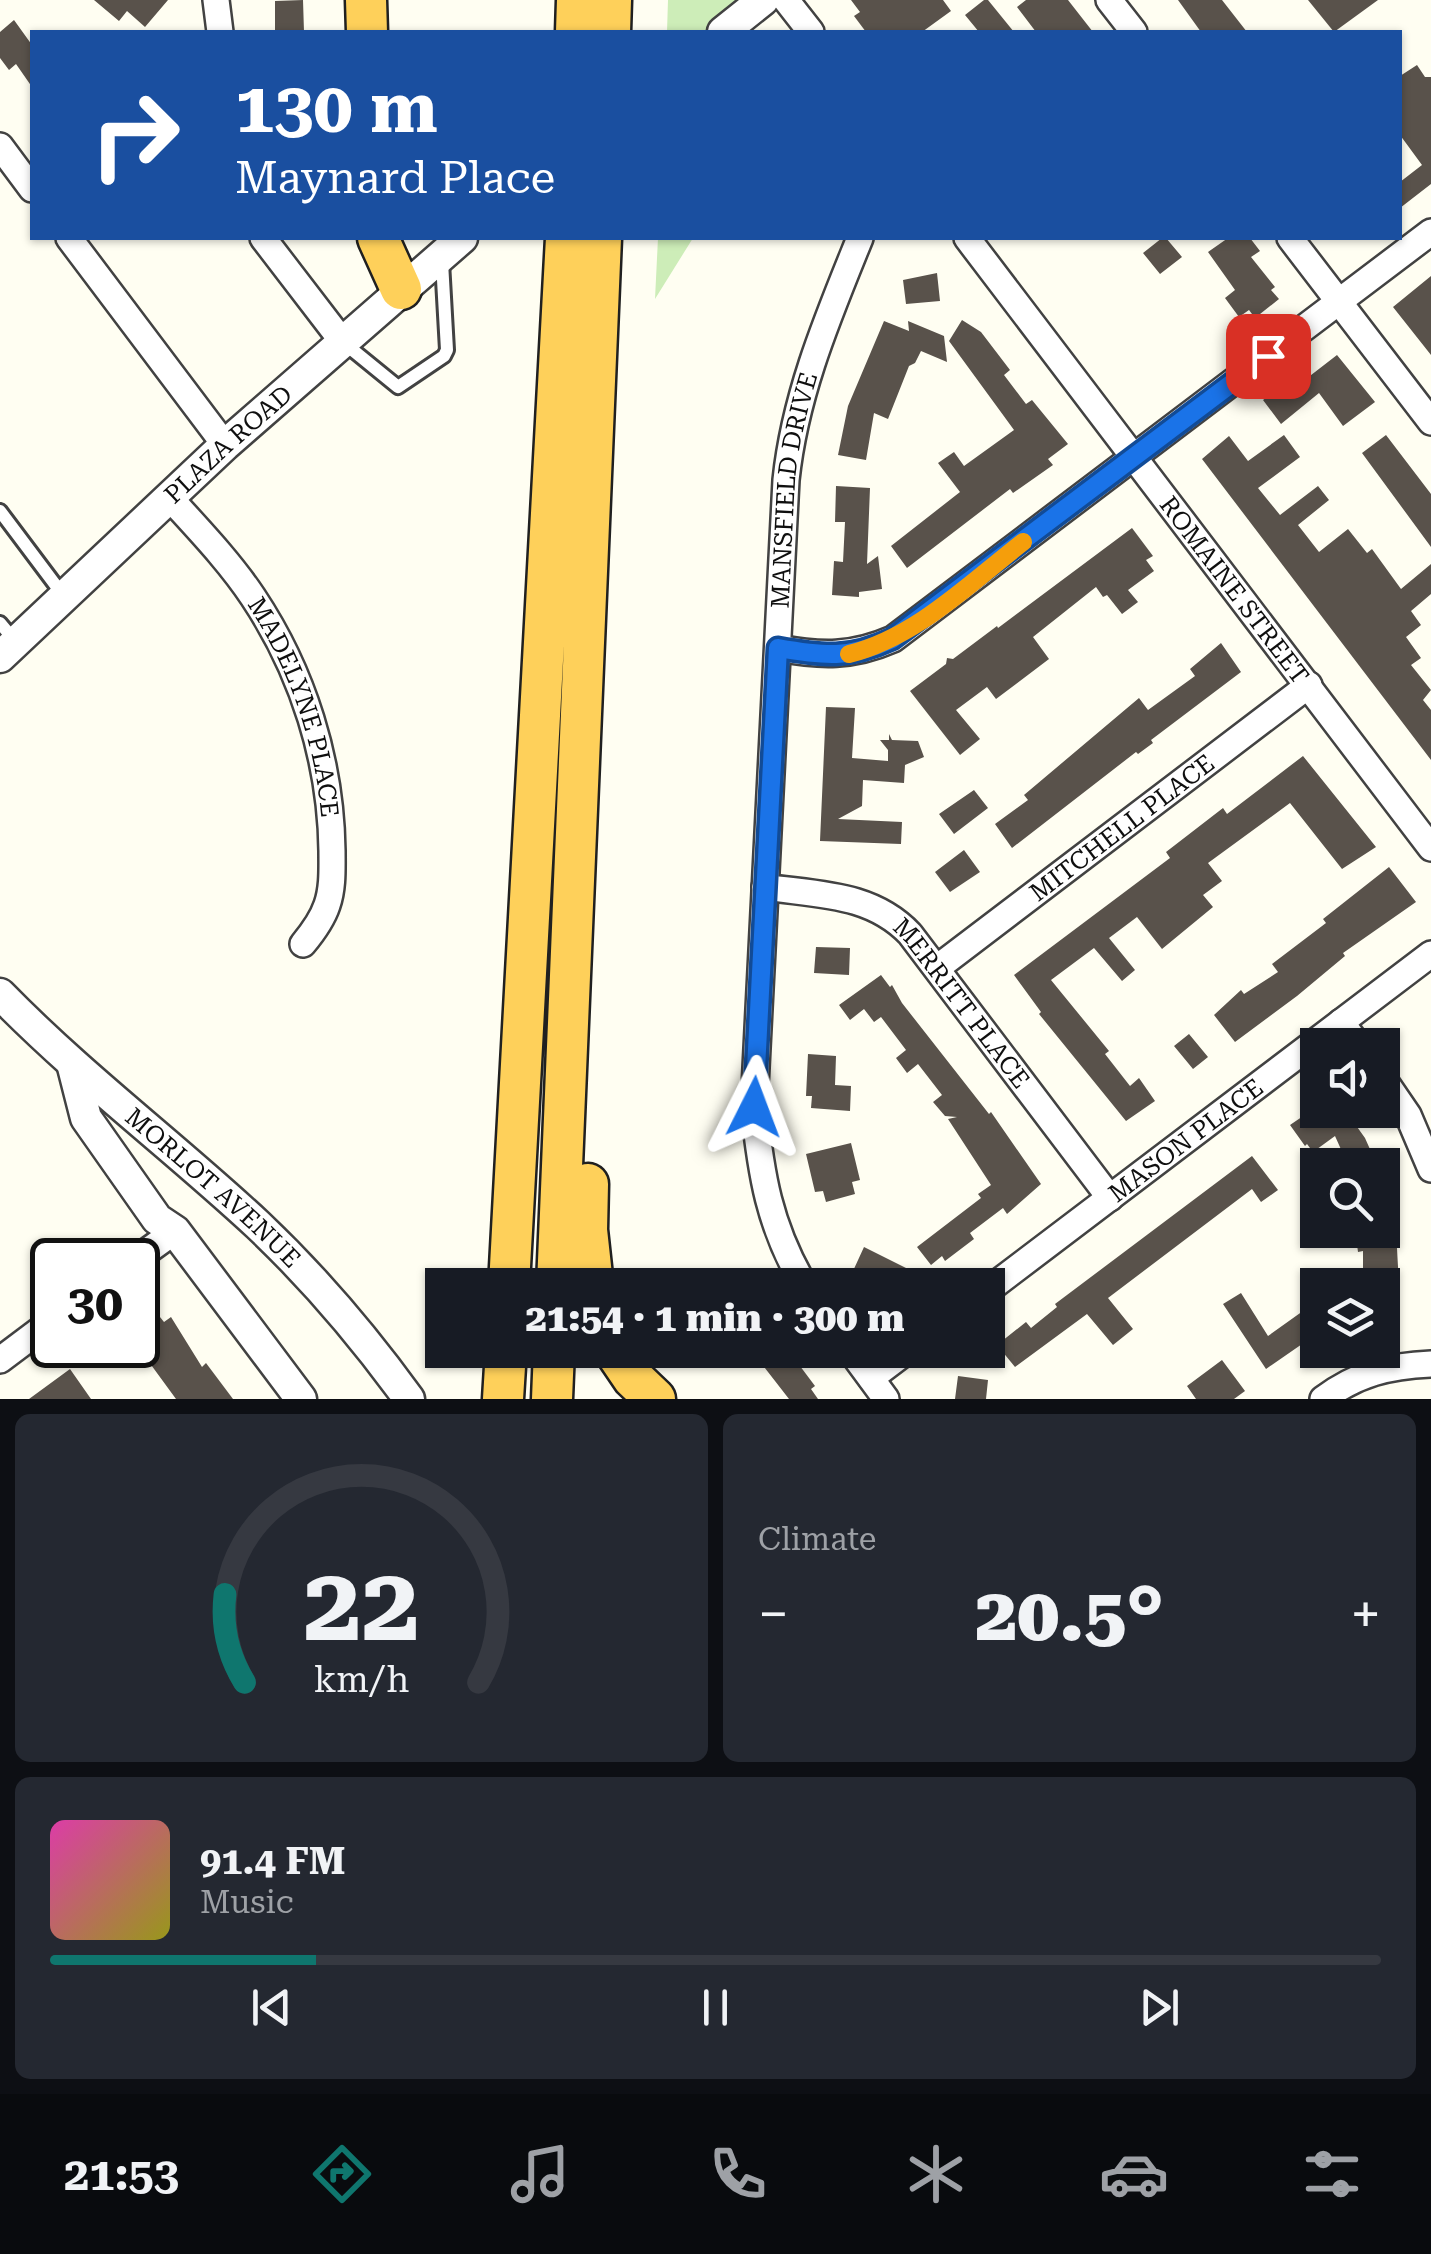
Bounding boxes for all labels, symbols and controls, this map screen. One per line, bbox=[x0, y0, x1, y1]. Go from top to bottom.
text: 130 m bbox=[235, 67, 438, 149]
icon: right bbox=[70, 70, 200, 200]
text: Maynard Place bbox=[235, 151, 555, 204]
pin bbox=[1226, 314, 1311, 399]
icon: arrive bbox=[1241, 329, 1296, 384]
street label: MANSFIELD DRIVE bbox=[765, 369, 823, 609]
street label: PLAZA ROAD bbox=[158, 379, 298, 509]
street label: ROMAINE STREET bbox=[1154, 490, 1315, 689]
street label: MADELYNE PLACE bbox=[242, 592, 345, 819]
street label: MITCHELL PLACE bbox=[1024, 748, 1220, 907]
street label: MERRITT PLACE bbox=[888, 911, 1036, 1094]
map controls bbox=[1300, 1028, 1400, 1368]
button: sound bbox=[1300, 1028, 1400, 1128]
position arrow bbox=[702, 1055, 806, 1159]
street label: MASON PLACE bbox=[1103, 1072, 1268, 1208]
street label: MORLOT AVENUE bbox=[120, 1102, 307, 1273]
button: search bbox=[1300, 1148, 1400, 1248]
speed limit sign: 30 bbox=[30, 1238, 160, 1368]
button: layers bbox=[1300, 1268, 1400, 1368]
text: 21:54 · 1 min · 300 m bbox=[525, 1296, 905, 1340]
text: Climate bbox=[758, 1520, 876, 1558]
text: 22 bbox=[303, 1544, 420, 1665]
text: 20.5° bbox=[975, 1570, 1164, 1658]
text: − bbox=[758, 1582, 789, 1646]
text: + bbox=[1350, 1582, 1381, 1646]
text: km/h bbox=[314, 1659, 409, 1701]
text: 91.4 FM bbox=[200, 1839, 346, 1883]
text: Music bbox=[200, 1883, 294, 1921]
icon: previous bbox=[244, 1980, 299, 2035]
icon: pause bbox=[688, 1980, 743, 2035]
icon: next bbox=[1132, 1980, 1187, 2035]
icon: directions bbox=[307, 2139, 377, 2209]
icon: music bbox=[505, 2139, 575, 2209]
icon: phone bbox=[703, 2139, 773, 2209]
icon: climate bbox=[901, 2139, 971, 2209]
icon: car bbox=[1099, 2139, 1169, 2209]
icon: filters bbox=[1297, 2139, 1367, 2209]
text: 21:53 bbox=[64, 2148, 179, 2201]

